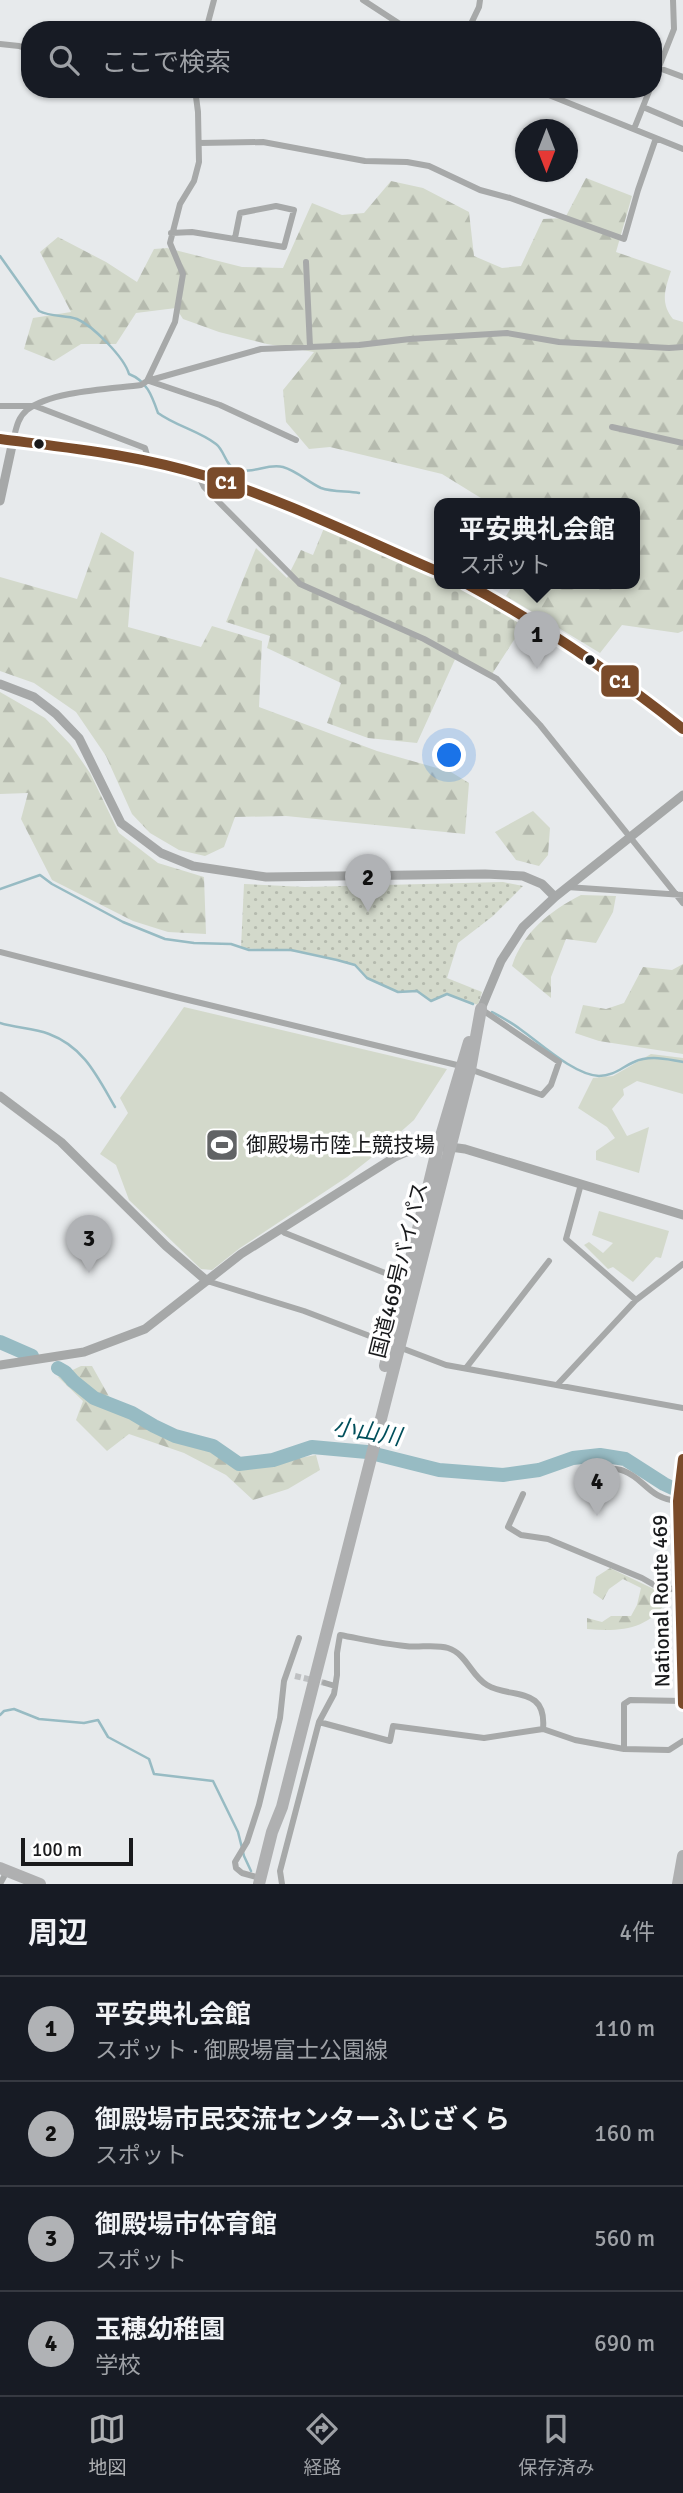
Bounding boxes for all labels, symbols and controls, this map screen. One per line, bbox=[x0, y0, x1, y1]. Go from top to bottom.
search box bbox=[21, 21, 662, 98]
icon: search bbox=[45, 41, 83, 79]
text: ここで検索 bbox=[101, 47, 231, 79]
north arrow bbox=[515, 119, 578, 182]
unlabelled marker bbox=[32, 437, 46, 451]
line badge: C1 bbox=[206, 466, 246, 500]
text: C1 bbox=[215, 471, 237, 495]
popup bbox=[434, 498, 640, 589]
text: 平安典礼会館 bbox=[459, 514, 615, 546]
text: スポット bbox=[459, 551, 551, 580]
pin: 1 bbox=[514, 611, 560, 669]
unlabelled marker bbox=[583, 653, 597, 667]
line badge: C1 bbox=[600, 664, 640, 698]
text: C1 bbox=[609, 670, 631, 694]
your location bbox=[432, 738, 466, 772]
pin: 2 bbox=[345, 854, 391, 912]
sports icon: 御殿場市陸上競技場 bbox=[203, 1126, 241, 1164]
place label: 御殿場市陸上競技場 bbox=[246, 1132, 435, 1158]
street label: 国道469号バイパス bbox=[365, 1179, 433, 1361]
pin: 3 bbox=[66, 1215, 112, 1273]
water label: 小山川 bbox=[331, 1412, 406, 1452]
pin: 4 bbox=[574, 1458, 620, 1516]
street label: National Route 469 bbox=[646, 1514, 676, 1688]
scale bar bbox=[21, 1835, 133, 1867]
text: 100 m bbox=[32, 1838, 82, 1862]
text: 周辺 bbox=[28, 1915, 88, 1952]
text: 4件 bbox=[620, 1918, 655, 1947]
text: 平安典礼会館 bbox=[95, 1999, 251, 2031]
text: 1 bbox=[45, 2014, 57, 2043]
text: 110 m bbox=[594, 2014, 655, 2043]
text: スポット · 御殿場富士公園線 bbox=[95, 2036, 388, 2065]
text: 御殿場市民交流センターふじざくら bbox=[95, 2104, 510, 2136]
text: 2 bbox=[45, 2119, 57, 2148]
text: 160 m bbox=[594, 2119, 655, 2148]
text: スポット bbox=[95, 2141, 187, 2170]
text: 御殿場市体育館 bbox=[95, 2209, 277, 2241]
text: 3 bbox=[45, 2224, 57, 2253]
text: 560 m bbox=[594, 2224, 655, 2253]
text: スポット bbox=[95, 2246, 187, 2275]
text: 玉穂幼稚園 bbox=[95, 2314, 225, 2346]
text: 4 bbox=[45, 2329, 57, 2358]
text: 690 m bbox=[594, 2329, 655, 2358]
text: 学校 bbox=[95, 2351, 141, 2380]
tab: 地図 bbox=[88, 2410, 127, 2480]
tab: 経路 bbox=[303, 2410, 342, 2480]
tab: 保存済み bbox=[518, 2410, 595, 2480]

